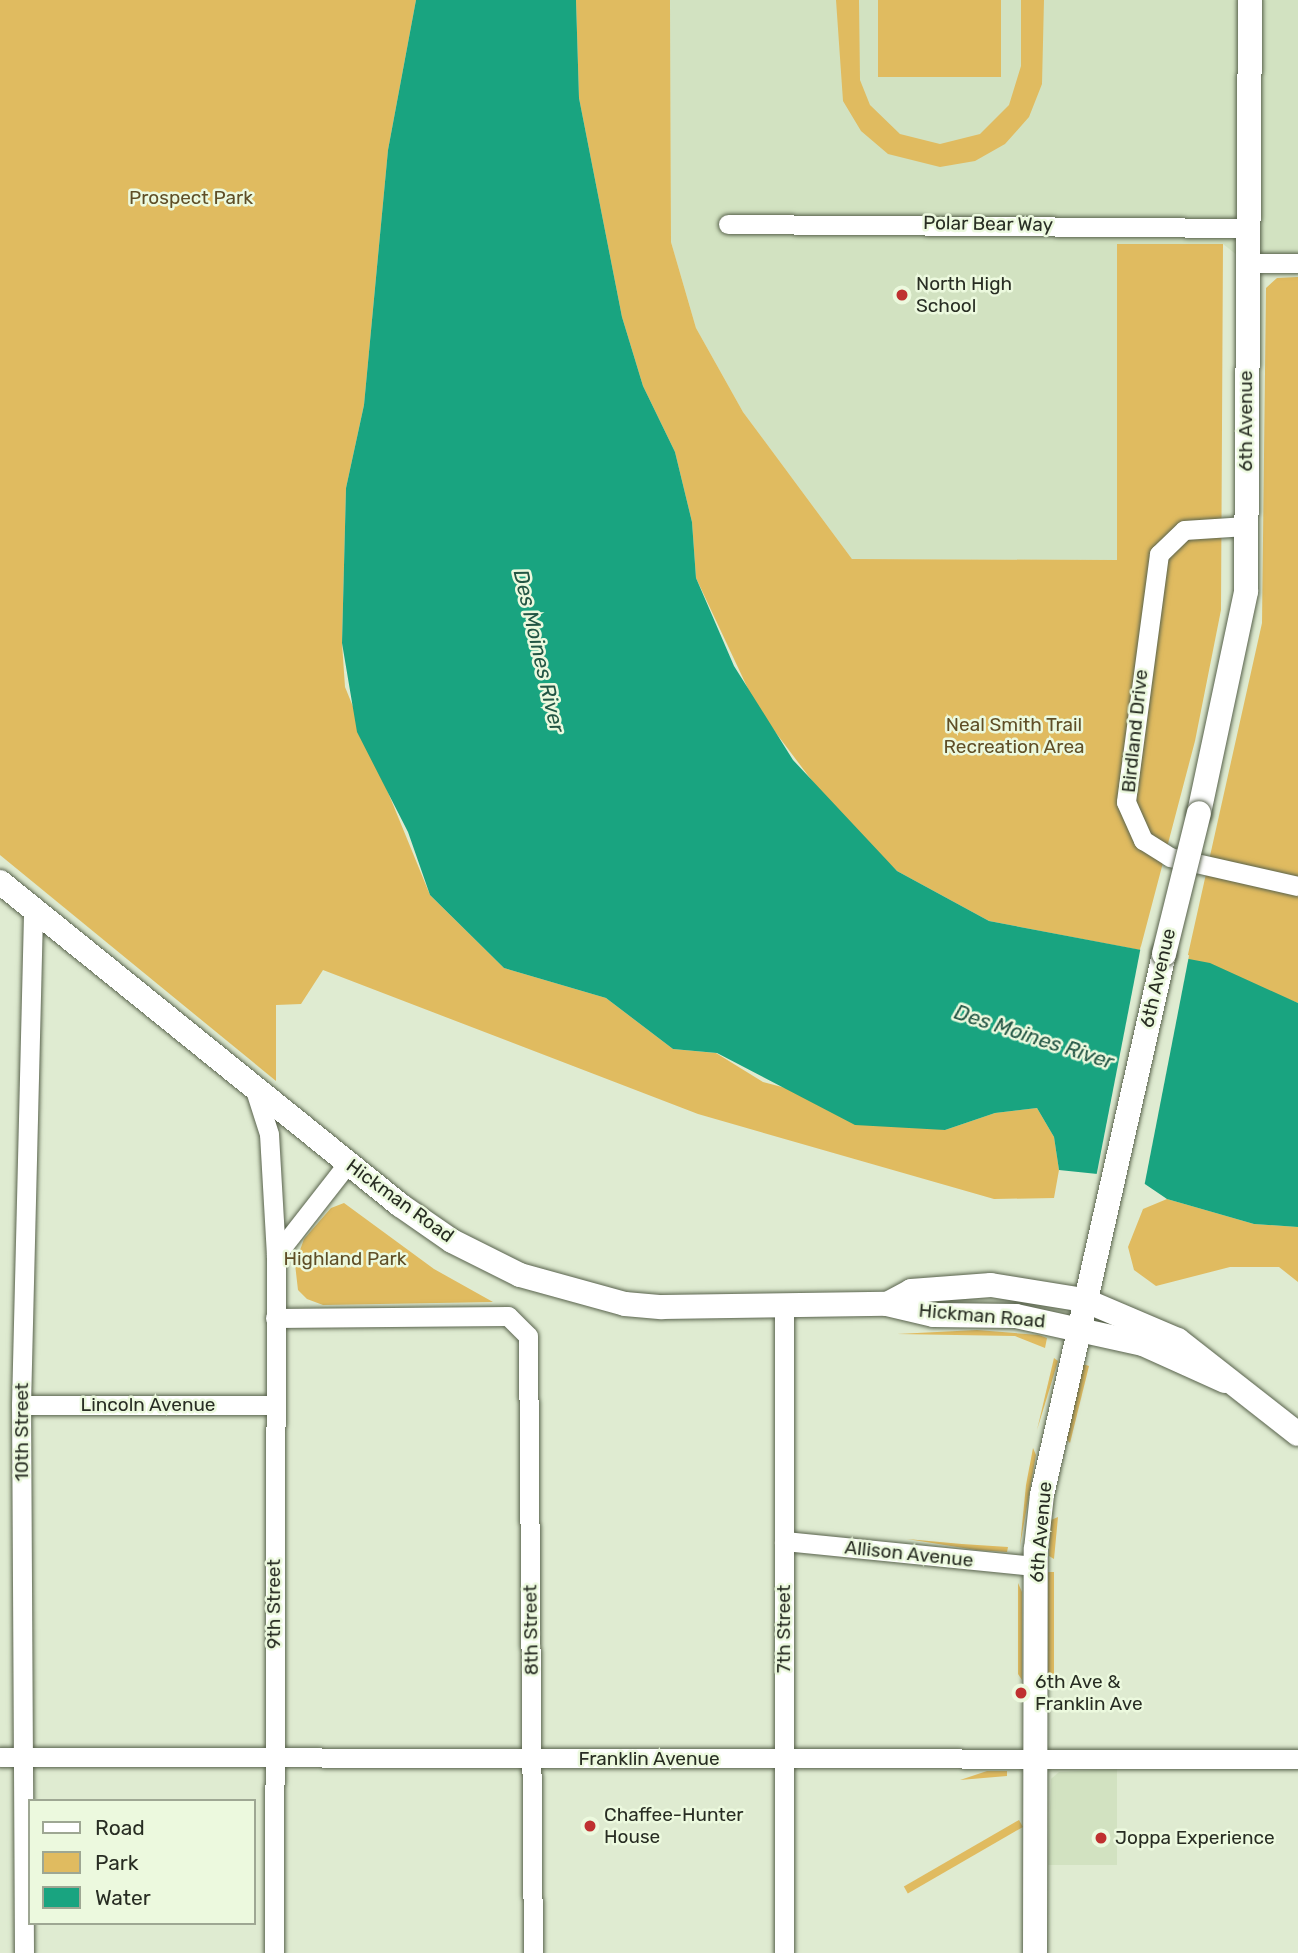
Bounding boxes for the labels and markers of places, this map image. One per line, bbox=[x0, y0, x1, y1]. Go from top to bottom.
place label: North High School bbox=[916, 273, 1012, 317]
marker: North High School bbox=[894, 287, 910, 303]
place label: 6th Ave & Franklin Ave bbox=[1035, 1671, 1143, 1715]
marker: 6th Ave & Franklin Ave bbox=[1013, 1685, 1029, 1701]
place label: Chaffee-Hunter House bbox=[604, 1804, 744, 1848]
marker: Chaffee-Hunter House bbox=[582, 1818, 598, 1834]
place label: Joppa Experience bbox=[1115, 1827, 1275, 1849]
marker: Joppa Experience bbox=[1093, 1830, 1109, 1846]

